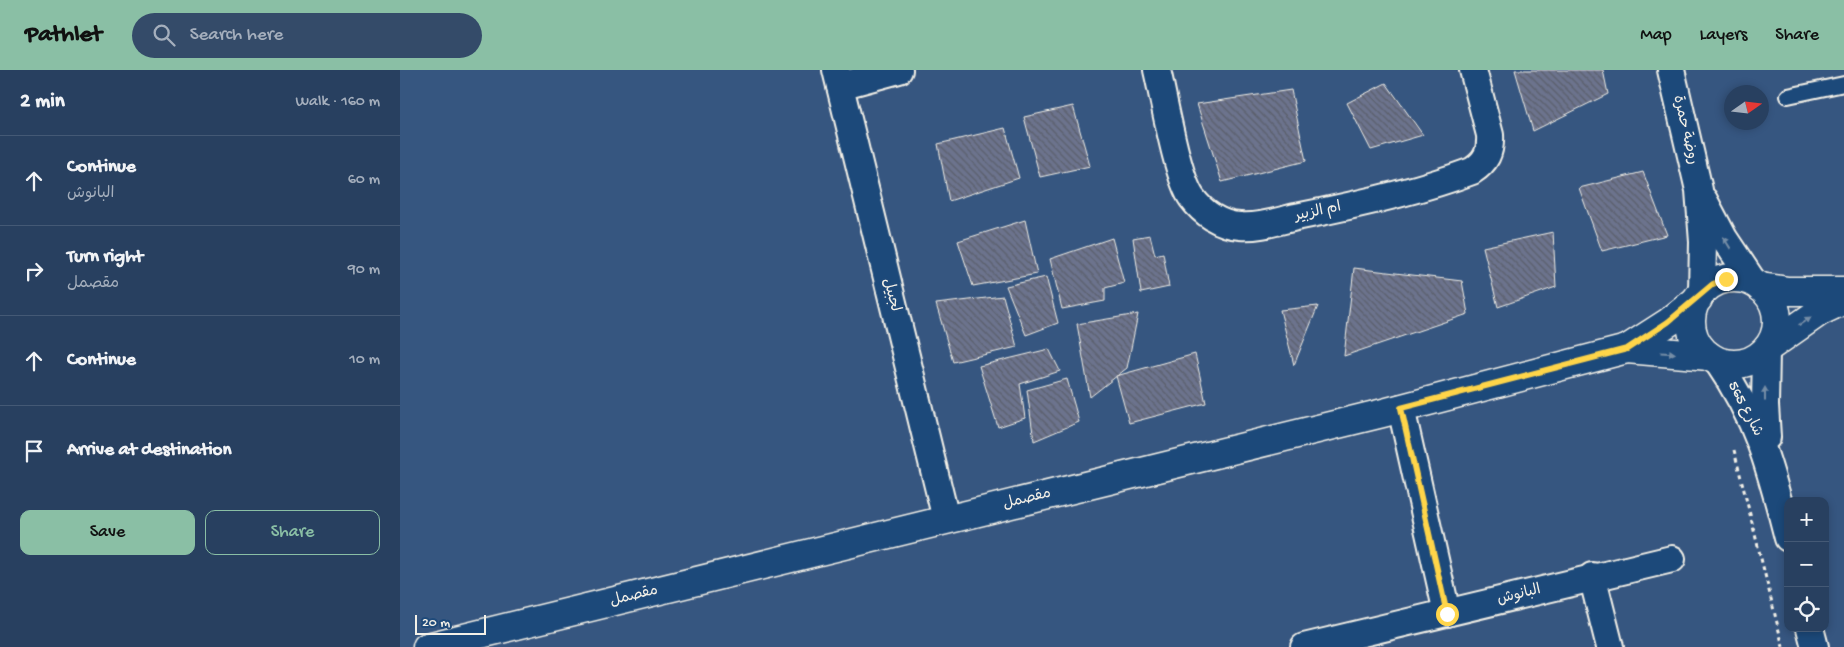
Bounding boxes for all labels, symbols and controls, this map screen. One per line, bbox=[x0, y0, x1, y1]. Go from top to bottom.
search box bbox=[132, 13, 482, 58]
text: Pathlet bbox=[25, 21, 102, 50]
icon: search bbox=[150, 21, 178, 49]
text: Search here bbox=[190, 24, 283, 47]
text: Map bbox=[1640, 25, 1672, 46]
text: Layers bbox=[1700, 25, 1747, 46]
text: Share bbox=[1775, 25, 1819, 46]
north arrow bbox=[1724, 85, 1769, 130]
text: 2 min bbox=[20, 90, 65, 115]
text: Walk · 160 m bbox=[295, 93, 380, 112]
street label: روضة حمرة bbox=[1668, 94, 1702, 166]
text: Continue bbox=[67, 156, 136, 179]
icon: ahead bbox=[20, 167, 48, 195]
text: 60 m bbox=[348, 171, 380, 190]
text: البانوش bbox=[67, 185, 114, 204]
street label: ام الزبير bbox=[1291, 198, 1343, 226]
one-way arrow bbox=[1723, 236, 1732, 249]
text: Turn right bbox=[67, 246, 143, 269]
icon: right bbox=[20, 257, 48, 285]
text: 90 m bbox=[348, 261, 380, 280]
route end bbox=[1715, 268, 1738, 291]
text: مقصمل bbox=[67, 275, 119, 294]
street label: لجبيل bbox=[878, 276, 904, 314]
one-way arrow bbox=[1799, 316, 1812, 326]
icon: ahead bbox=[20, 347, 48, 375]
text: Continue bbox=[67, 349, 136, 372]
one-way arrow bbox=[1660, 350, 1676, 358]
text: 10 m bbox=[349, 351, 380, 370]
street label: شارع 565 bbox=[1723, 378, 1767, 440]
one-way arrow bbox=[1761, 386, 1769, 402]
icon: arrive bbox=[20, 437, 48, 465]
text: Arrive at destination bbox=[67, 439, 231, 462]
street label: مقصمل bbox=[1001, 484, 1053, 514]
map controls bbox=[1784, 497, 1829, 632]
button: + bbox=[1784, 497, 1829, 542]
button: Save bbox=[20, 510, 195, 555]
button: Share bbox=[205, 510, 380, 555]
button: − bbox=[1784, 542, 1829, 587]
street label: مقصمل bbox=[608, 581, 660, 611]
street label: البانوش bbox=[1495, 581, 1543, 609]
button: locate bbox=[1784, 587, 1829, 632]
route start bbox=[1436, 603, 1459, 626]
scale bar bbox=[415, 612, 486, 635]
text: 20 m bbox=[422, 615, 450, 632]

